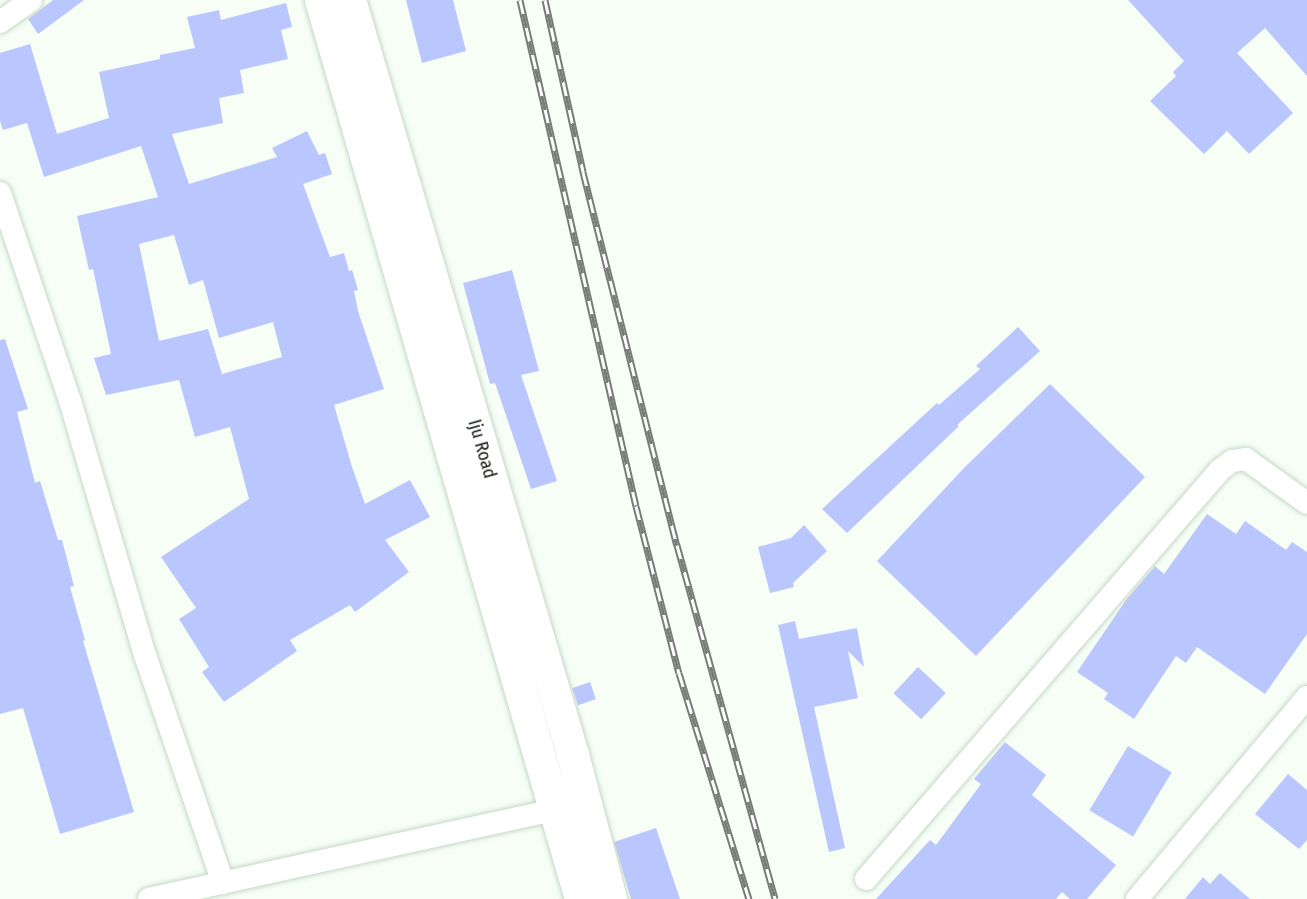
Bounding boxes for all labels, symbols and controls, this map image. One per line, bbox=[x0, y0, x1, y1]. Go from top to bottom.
street label: Iju Road bbox=[463, 417, 501, 481]

